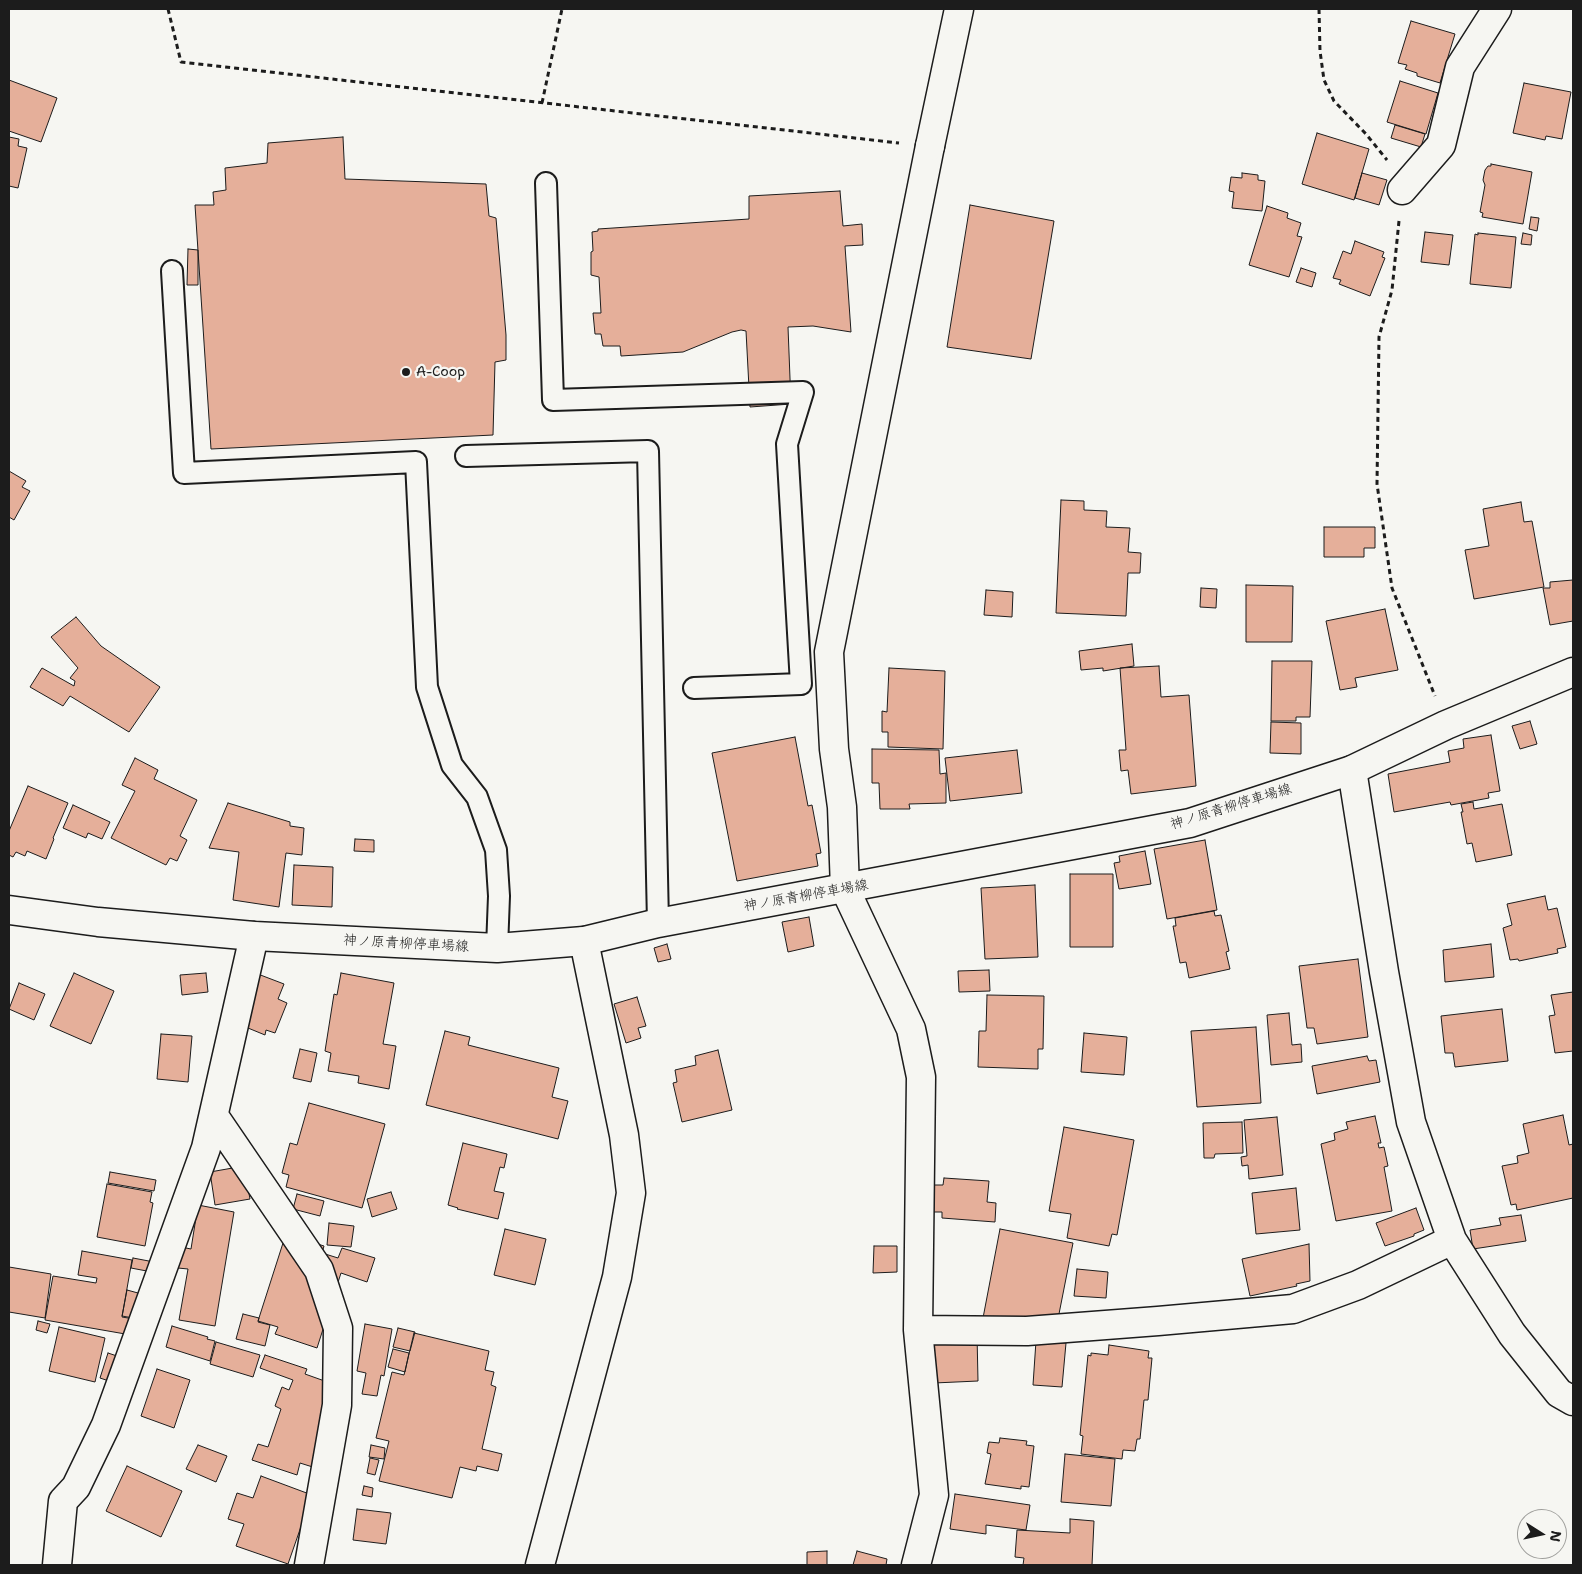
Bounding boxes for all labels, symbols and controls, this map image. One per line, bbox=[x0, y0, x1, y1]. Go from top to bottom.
place label: A-Coop bbox=[416, 364, 465, 380]
marker: A-Coop bbox=[400, 366, 412, 378]
street label: 神ノ原青柳停車場線 bbox=[1168, 781, 1294, 833]
street label: 神ノ原青柳停車場線 bbox=[742, 877, 870, 915]
street label: 神ノ原青柳停車場線 bbox=[343, 932, 469, 956]
north arrow bbox=[1517, 1509, 1567, 1559]
text: N bbox=[1546, 1529, 1566, 1543]

